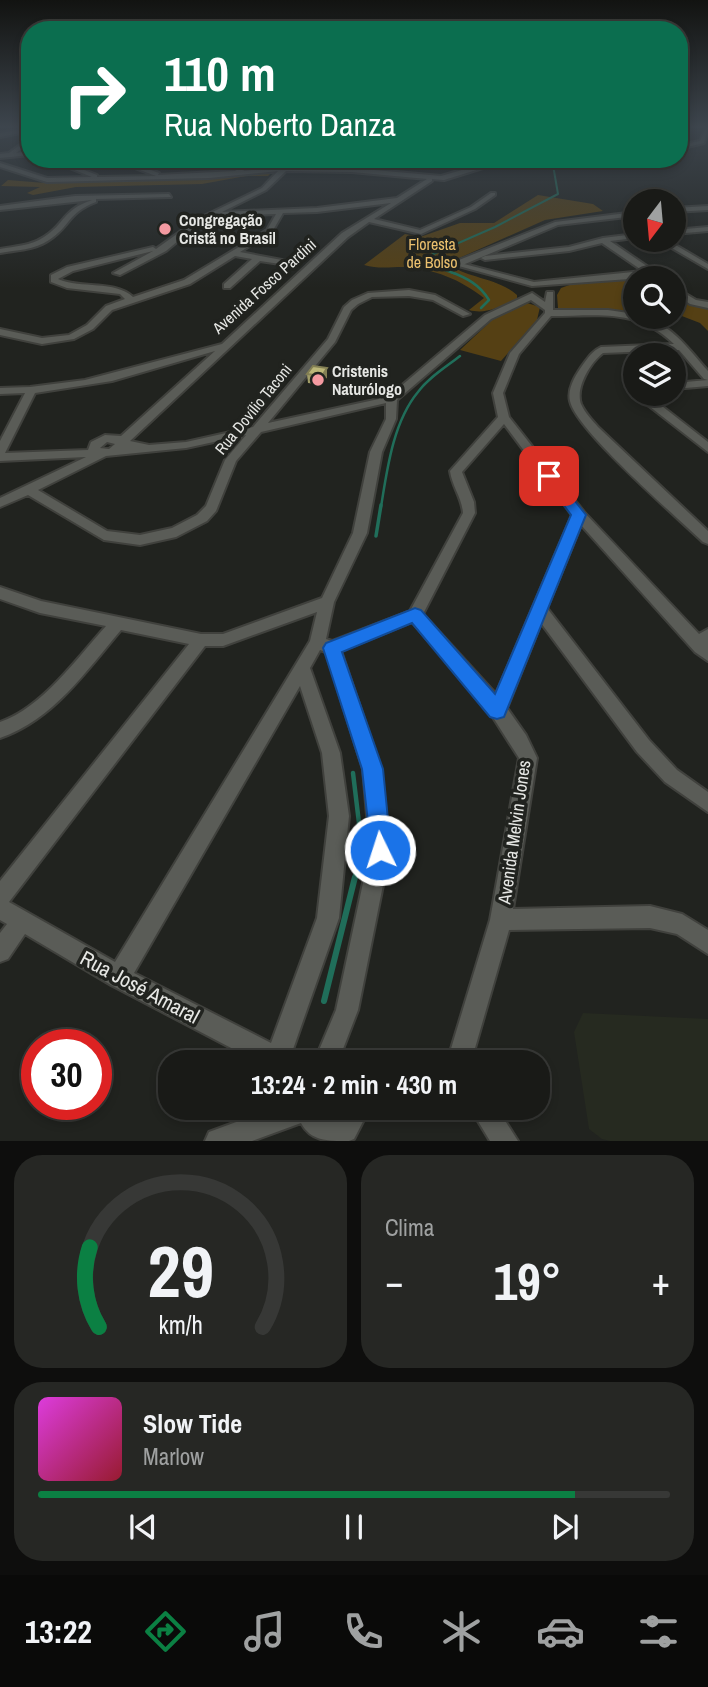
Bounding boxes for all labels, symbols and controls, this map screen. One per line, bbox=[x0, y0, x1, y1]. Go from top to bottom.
text: 110 m bbox=[164, 40, 276, 106]
icon: right bbox=[49, 49, 140, 140]
text: Rua Noberto Danza bbox=[164, 103, 396, 146]
north arrow bbox=[623, 189, 686, 252]
map controls bbox=[623, 189, 686, 406]
place label: Congregação Cristã no Brasil bbox=[179, 209, 276, 249]
marker: Congregação Cristã no Brasil bbox=[157, 221, 173, 237]
street label: Avenida Fosco Pardini bbox=[207, 233, 321, 339]
park label: Floresta de Bolso bbox=[406, 233, 458, 273]
button: search bbox=[623, 266, 686, 329]
button: layers bbox=[623, 343, 686, 406]
street label: Rua Dovílio Taconi bbox=[210, 359, 296, 459]
place label: Cristenis Naturólogo bbox=[332, 360, 402, 400]
marker: Cristenis Naturólogo bbox=[310, 372, 326, 388]
pin bbox=[519, 446, 579, 506]
icon: arrive bbox=[530, 457, 568, 495]
street label: Avenida Melvin Jones bbox=[491, 758, 536, 907]
position arrow bbox=[343, 813, 417, 887]
street label: Rua José Amaral bbox=[75, 943, 205, 1031]
speed limit sign: 30 bbox=[21, 1029, 112, 1120]
text: 13:24 · 2 min · 430 m bbox=[251, 1067, 457, 1102]
text: Clima bbox=[385, 1212, 434, 1243]
text: 29 bbox=[147, 1223, 214, 1321]
text: 19° bbox=[493, 1246, 562, 1316]
text: − bbox=[385, 1256, 403, 1307]
text: + bbox=[652, 1256, 670, 1307]
text: km/h bbox=[158, 1308, 203, 1342]
text: Slow Tide bbox=[143, 1406, 242, 1441]
text: Marlow bbox=[143, 1441, 204, 1472]
icon: previous bbox=[124, 1508, 162, 1546]
icon: pause bbox=[335, 1508, 373, 1546]
icon: next bbox=[546, 1508, 584, 1546]
icon: directions bbox=[141, 1607, 190, 1656]
icon: music bbox=[240, 1607, 289, 1656]
icon: phone bbox=[339, 1607, 388, 1656]
icon: climate bbox=[437, 1607, 486, 1656]
icon: car bbox=[536, 1607, 585, 1656]
icon: filters bbox=[634, 1607, 683, 1656]
text: 13:22 bbox=[25, 1610, 92, 1653]

